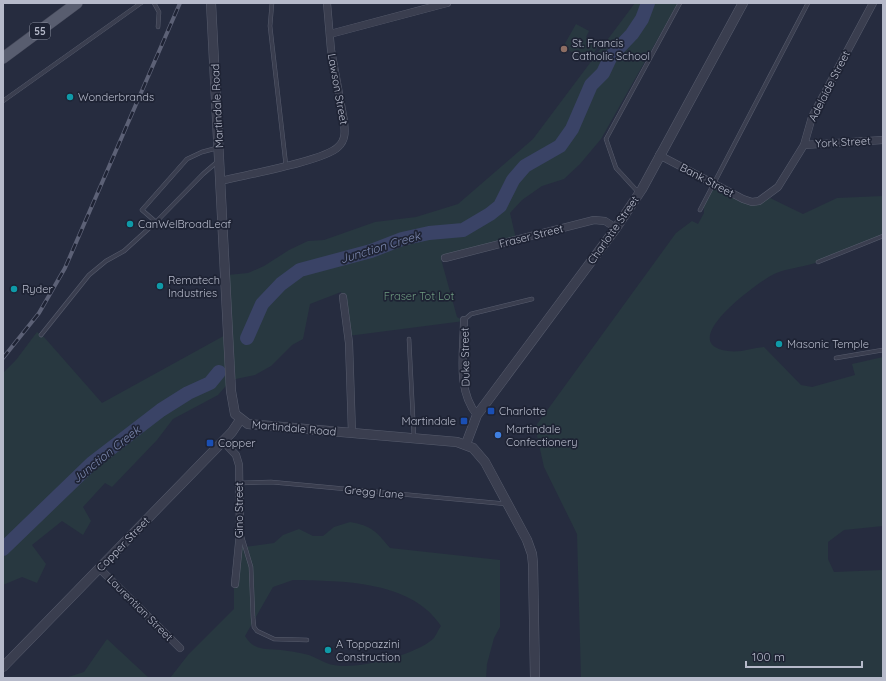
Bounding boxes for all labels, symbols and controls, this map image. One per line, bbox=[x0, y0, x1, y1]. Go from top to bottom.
road number: 55 bbox=[30, 23, 50, 39]
place label: St. Francis Catholic School bbox=[572, 36, 650, 63]
marker: St. Francis Catholic School bbox=[559, 44, 569, 54]
street label: Adelaide Street bbox=[805, 48, 853, 124]
street label: Lawson Street bbox=[325, 52, 351, 126]
street label: Martindale Road bbox=[208, 63, 226, 149]
place label: Wonderbrands bbox=[78, 90, 154, 104]
marker: Wonderbrands bbox=[65, 92, 75, 102]
street label: York Street bbox=[815, 134, 871, 150]
street label: Bank Street bbox=[678, 160, 737, 200]
street label: Charlotte Street bbox=[584, 193, 642, 267]
place label: CanWelBroadLeaf bbox=[138, 217, 231, 231]
marker: CanWelBroadLeaf bbox=[125, 219, 135, 229]
street label: Fraser Street bbox=[497, 221, 565, 251]
water label: Junction Creek bbox=[338, 227, 423, 266]
place label: Rematech Industries bbox=[168, 273, 220, 300]
marker: Rematech Industries bbox=[155, 281, 165, 291]
place label: Ryder bbox=[22, 282, 53, 296]
marker: Ryder bbox=[9, 284, 19, 294]
park label: Fraser Tot Lot bbox=[384, 289, 454, 303]
street label: Duke Street bbox=[457, 327, 473, 387]
place label: Masonic Temple bbox=[787, 337, 869, 351]
marker: Masonic Temple bbox=[774, 339, 784, 349]
place label: Charlotte bbox=[499, 404, 546, 418]
marker: Charlotte bbox=[486, 406, 496, 416]
place label: Martindale bbox=[402, 414, 456, 428]
marker: Martindale bbox=[459, 416, 469, 426]
street label: Martindale Road bbox=[251, 417, 337, 439]
water label: Junction Creek bbox=[69, 421, 144, 486]
place label: Martindale Confectionery bbox=[506, 422, 577, 449]
marker: Martindale Confectionery bbox=[493, 430, 503, 440]
place label: Copper bbox=[218, 436, 256, 450]
marker: Copper bbox=[205, 438, 215, 448]
street label: Gino Street bbox=[232, 482, 246, 538]
street label: Gregg Lane bbox=[344, 482, 404, 502]
street label: Copper Street bbox=[93, 514, 153, 574]
street label: Laurentian Street bbox=[104, 572, 176, 644]
place label: A Toppazzini Construction bbox=[336, 637, 400, 664]
scale bar bbox=[746, 643, 862, 669]
marker: A Toppazzini Construction bbox=[323, 645, 333, 655]
text: 100 m bbox=[752, 649, 785, 664]

